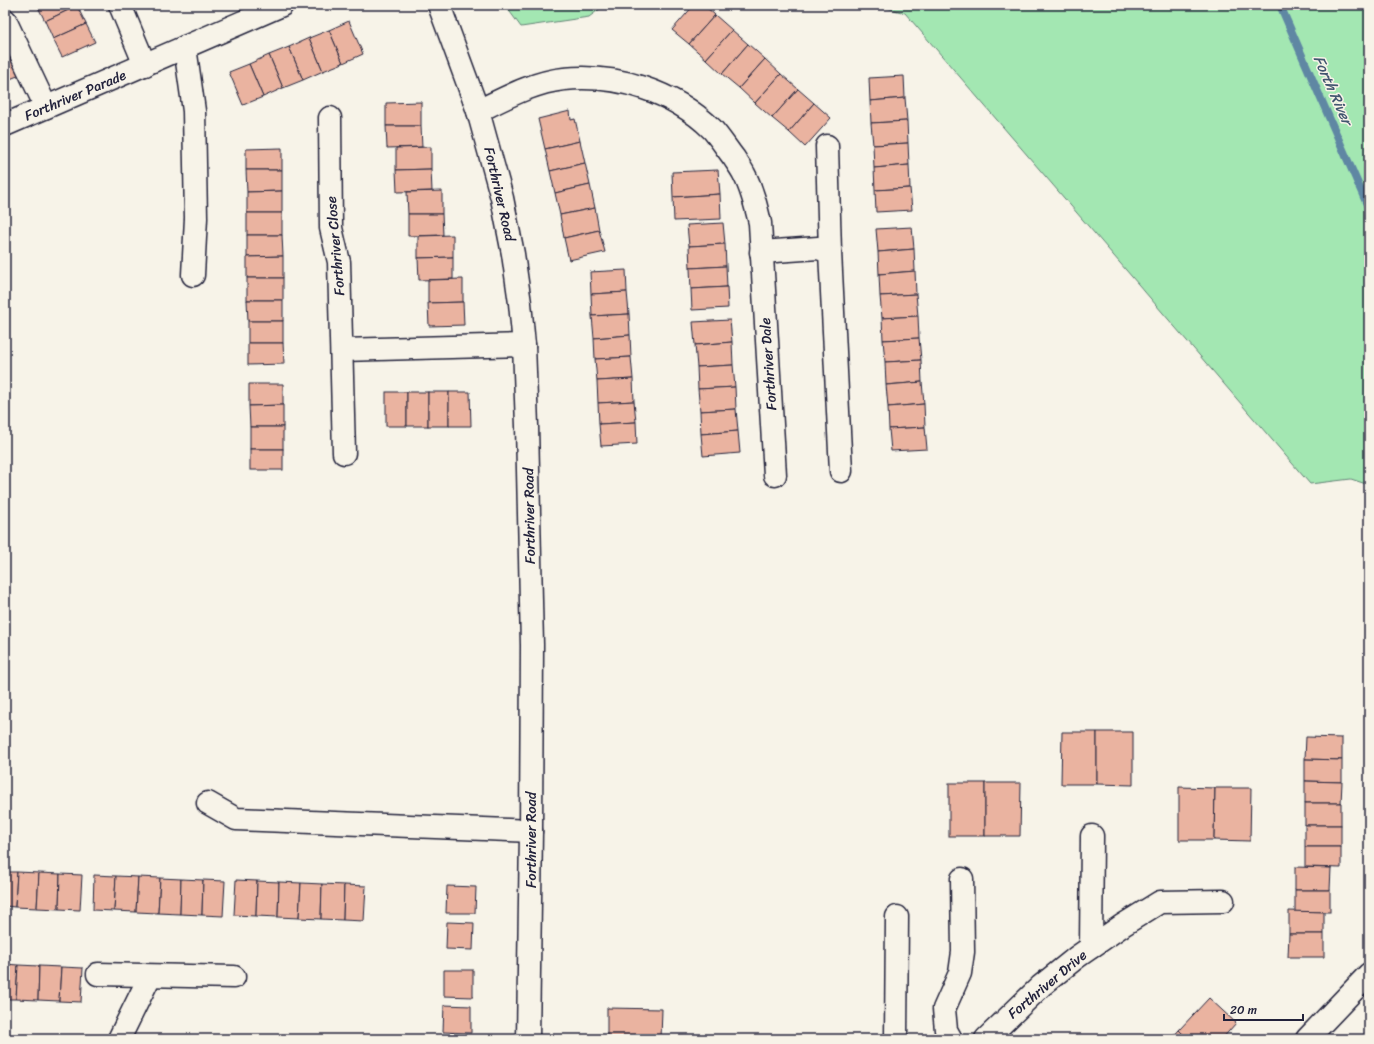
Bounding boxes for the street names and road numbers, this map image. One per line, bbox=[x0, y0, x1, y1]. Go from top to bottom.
street label: Forthriver Parade bbox=[20, 63, 130, 128]
street label: Forthriver Road bbox=[477, 144, 523, 245]
street label: Forthriver Close bbox=[319, 195, 352, 297]
street label: Forthriver Dale bbox=[753, 317, 784, 411]
street label: Forthriver Road bbox=[516, 466, 543, 564]
street label: Forthriver Road bbox=[519, 790, 544, 888]
street label: Forthriver Drive bbox=[1002, 943, 1093, 1025]

